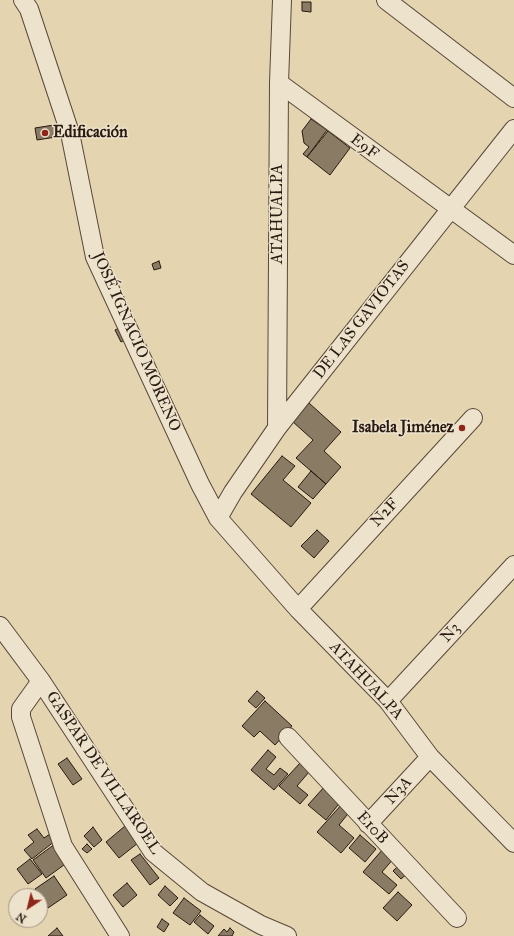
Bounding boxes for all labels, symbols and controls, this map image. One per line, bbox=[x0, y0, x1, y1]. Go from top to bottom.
place label: Edificación bbox=[53, 123, 128, 143]
marker: Edificación bbox=[40, 128, 50, 138]
street label: E9F bbox=[346, 130, 382, 164]
street label: ATAHUALPA bbox=[268, 164, 288, 264]
street label: JOSÉ IGNACIO MORENO bbox=[88, 249, 184, 435]
street label: DE LAS GAVIOTAS bbox=[310, 257, 414, 383]
place label: Isabela Jiménez bbox=[352, 418, 454, 438]
marker: Isabela Jiménez bbox=[457, 423, 467, 433]
street label: N2F bbox=[367, 495, 403, 531]
street label: N3 bbox=[437, 619, 465, 647]
street label: ATAHUALPA bbox=[325, 638, 407, 724]
street label: GASPAR DE VILLAROEL bbox=[41, 688, 165, 858]
street label: N3A bbox=[381, 773, 417, 809]
street label: E10B bbox=[352, 808, 392, 848]
north arrow bbox=[8, 888, 48, 928]
text: N bbox=[14, 909, 29, 925]

